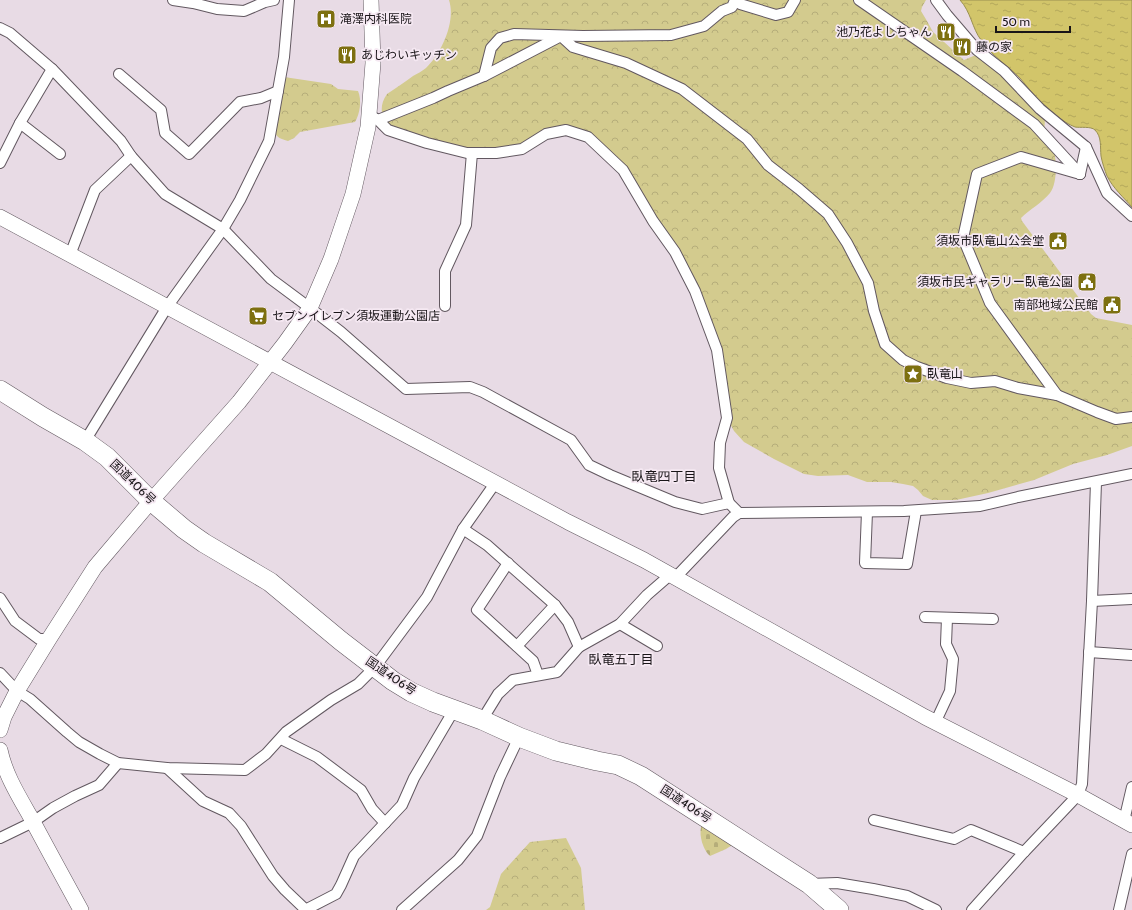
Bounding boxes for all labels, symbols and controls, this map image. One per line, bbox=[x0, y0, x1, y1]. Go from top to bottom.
hospital icon: 滝澤内科医院 bbox=[315, 8, 337, 30]
scale bar bbox=[996, 8, 1070, 34]
place label: 滝澤内科医院 bbox=[340, 11, 412, 26]
text: 50 m bbox=[1002, 14, 1030, 29]
restaurant icon: 池乃花よしちゃん bbox=[935, 21, 957, 43]
place label: 池乃花よしちゃん bbox=[836, 24, 932, 39]
restaurant icon: 藤の家 bbox=[951, 36, 973, 58]
place label: 藤の家 bbox=[976, 39, 1012, 54]
restaurant icon: あじわいキッチン bbox=[336, 44, 358, 66]
place label: あじわいキッチン bbox=[361, 47, 457, 62]
public building icon: 須坂市臥竜山公会堂 bbox=[1047, 230, 1069, 252]
place label: 須坂市臥竜山公会堂 bbox=[936, 233, 1044, 248]
public building icon: 須坂市民ギャラリー臥竜公園 bbox=[1076, 271, 1098, 293]
place label: 須坂市民ギャラリー臥竜公園 bbox=[917, 274, 1073, 289]
public building icon: 南部地域公民館 bbox=[1101, 294, 1123, 316]
place label: 南部地域公民館 bbox=[1014, 297, 1098, 312]
supermarket icon: セブンイレブン須坂運動公園店 bbox=[247, 305, 269, 327]
place label: セブンイレブン須坂運動公園店 bbox=[272, 308, 440, 323]
place icon: 臥竜山 bbox=[902, 363, 924, 385]
place label: 臥竜山 bbox=[927, 366, 963, 381]
street label: 国道406号 bbox=[107, 456, 159, 507]
district label: 臥竜四丁目 bbox=[631, 468, 697, 484]
district label: 臥竜五丁目 bbox=[588, 651, 654, 667]
street label: 国道406号 bbox=[363, 653, 420, 698]
street label: 国道406号 bbox=[658, 781, 715, 826]

